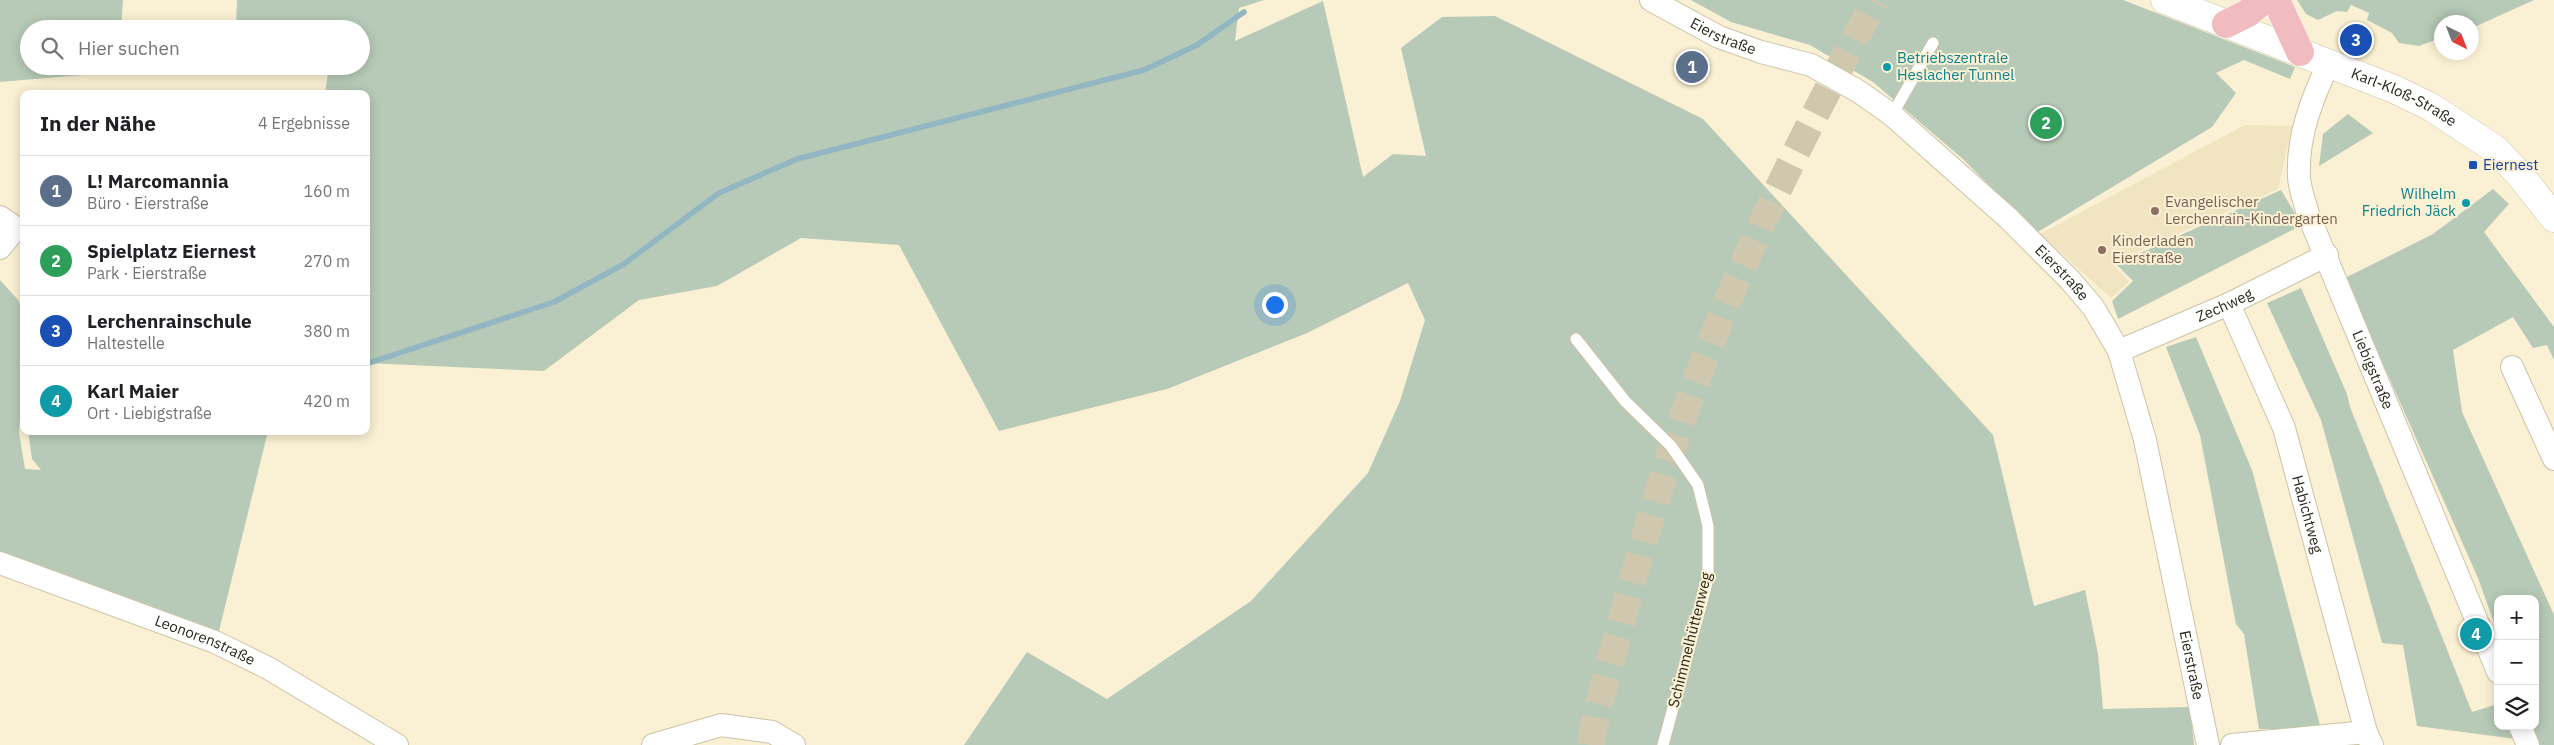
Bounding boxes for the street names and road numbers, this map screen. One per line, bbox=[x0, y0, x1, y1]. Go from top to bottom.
street label: Eierstraße bbox=[1687, 13, 1759, 58]
street label: Karl-Kloß-Straße bbox=[2349, 63, 2461, 130]
street label: Eierstraße bbox=[2031, 241, 2093, 304]
street label: Zechweg bbox=[2193, 284, 2256, 326]
street label: Liebigstraße bbox=[2348, 327, 2398, 412]
street label: Habichtweg bbox=[2288, 473, 2327, 555]
street label: Schimmelhüttenweg bbox=[1664, 570, 1716, 709]
street label: Leonorenstraße bbox=[152, 611, 258, 669]
street label: Eierstraße bbox=[2176, 629, 2208, 701]

